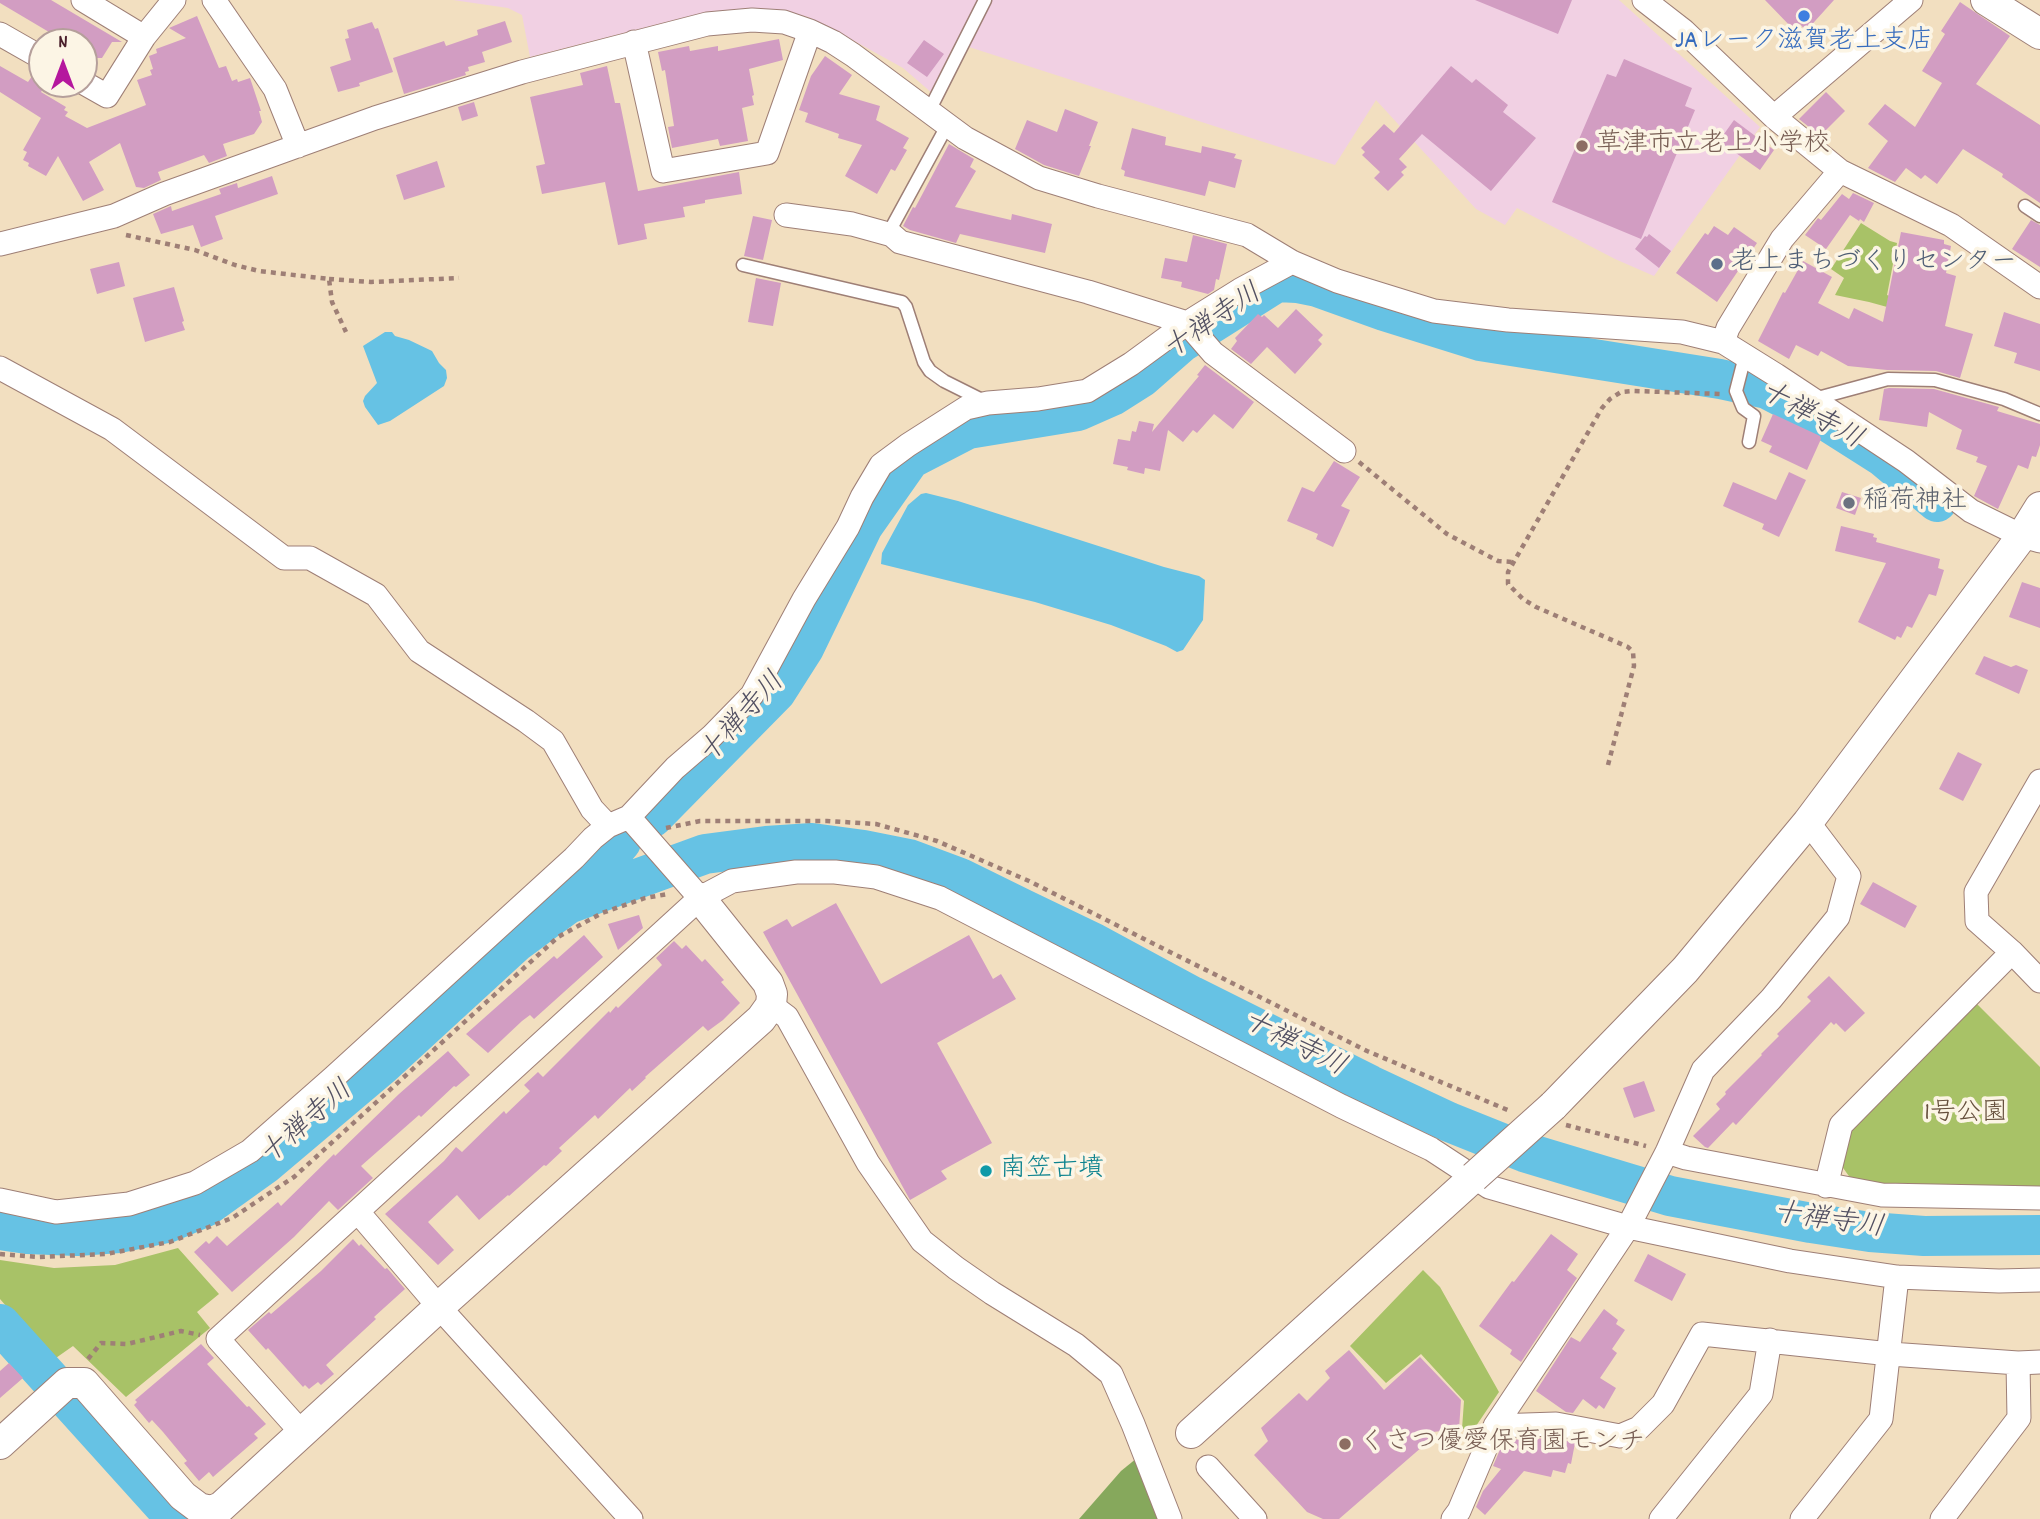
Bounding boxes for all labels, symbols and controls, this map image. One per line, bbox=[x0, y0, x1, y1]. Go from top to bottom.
marker: JAレーク滋賀老上支店 bbox=[1796, 8, 1812, 24]
place label: JAレーク滋賀老上支店 bbox=[1675, 27, 1933, 59]
north arrow bbox=[28, 28, 98, 98]
text: N bbox=[58, 30, 68, 57]
place label: 草津市立老上小学校 bbox=[1596, 130, 1830, 162]
marker: 草津市立老上小学校 bbox=[1574, 138, 1590, 154]
place label: 老上まちづくりセンター bbox=[1731, 248, 2017, 280]
marker: 老上まちづくりセンター bbox=[1709, 256, 1725, 272]
water label: 十禅寺川 bbox=[1158, 279, 1270, 369]
water label: 十禅寺川 bbox=[1753, 377, 1867, 459]
place label: 稲荷神社 bbox=[1863, 487, 1967, 519]
marker: 稲荷神社 bbox=[1841, 495, 1857, 511]
water label: 十禅寺川 bbox=[694, 667, 794, 773]
water label: 十禅寺川 bbox=[1235, 1006, 1351, 1086]
water label: 十禅寺川 bbox=[255, 1076, 361, 1174]
park label: 1号公園 bbox=[1924, 1099, 2008, 1131]
place label: 南笠古墳 bbox=[1000, 1155, 1104, 1187]
marker: 南笠古墳 bbox=[978, 1163, 994, 1179]
water label: 十禅寺川 bbox=[1770, 1199, 1886, 1247]
place label: くさつ優愛保育園モンチ bbox=[1359, 1428, 1645, 1460]
marker: くさつ優愛保育園モンチ bbox=[1337, 1436, 1353, 1452]

